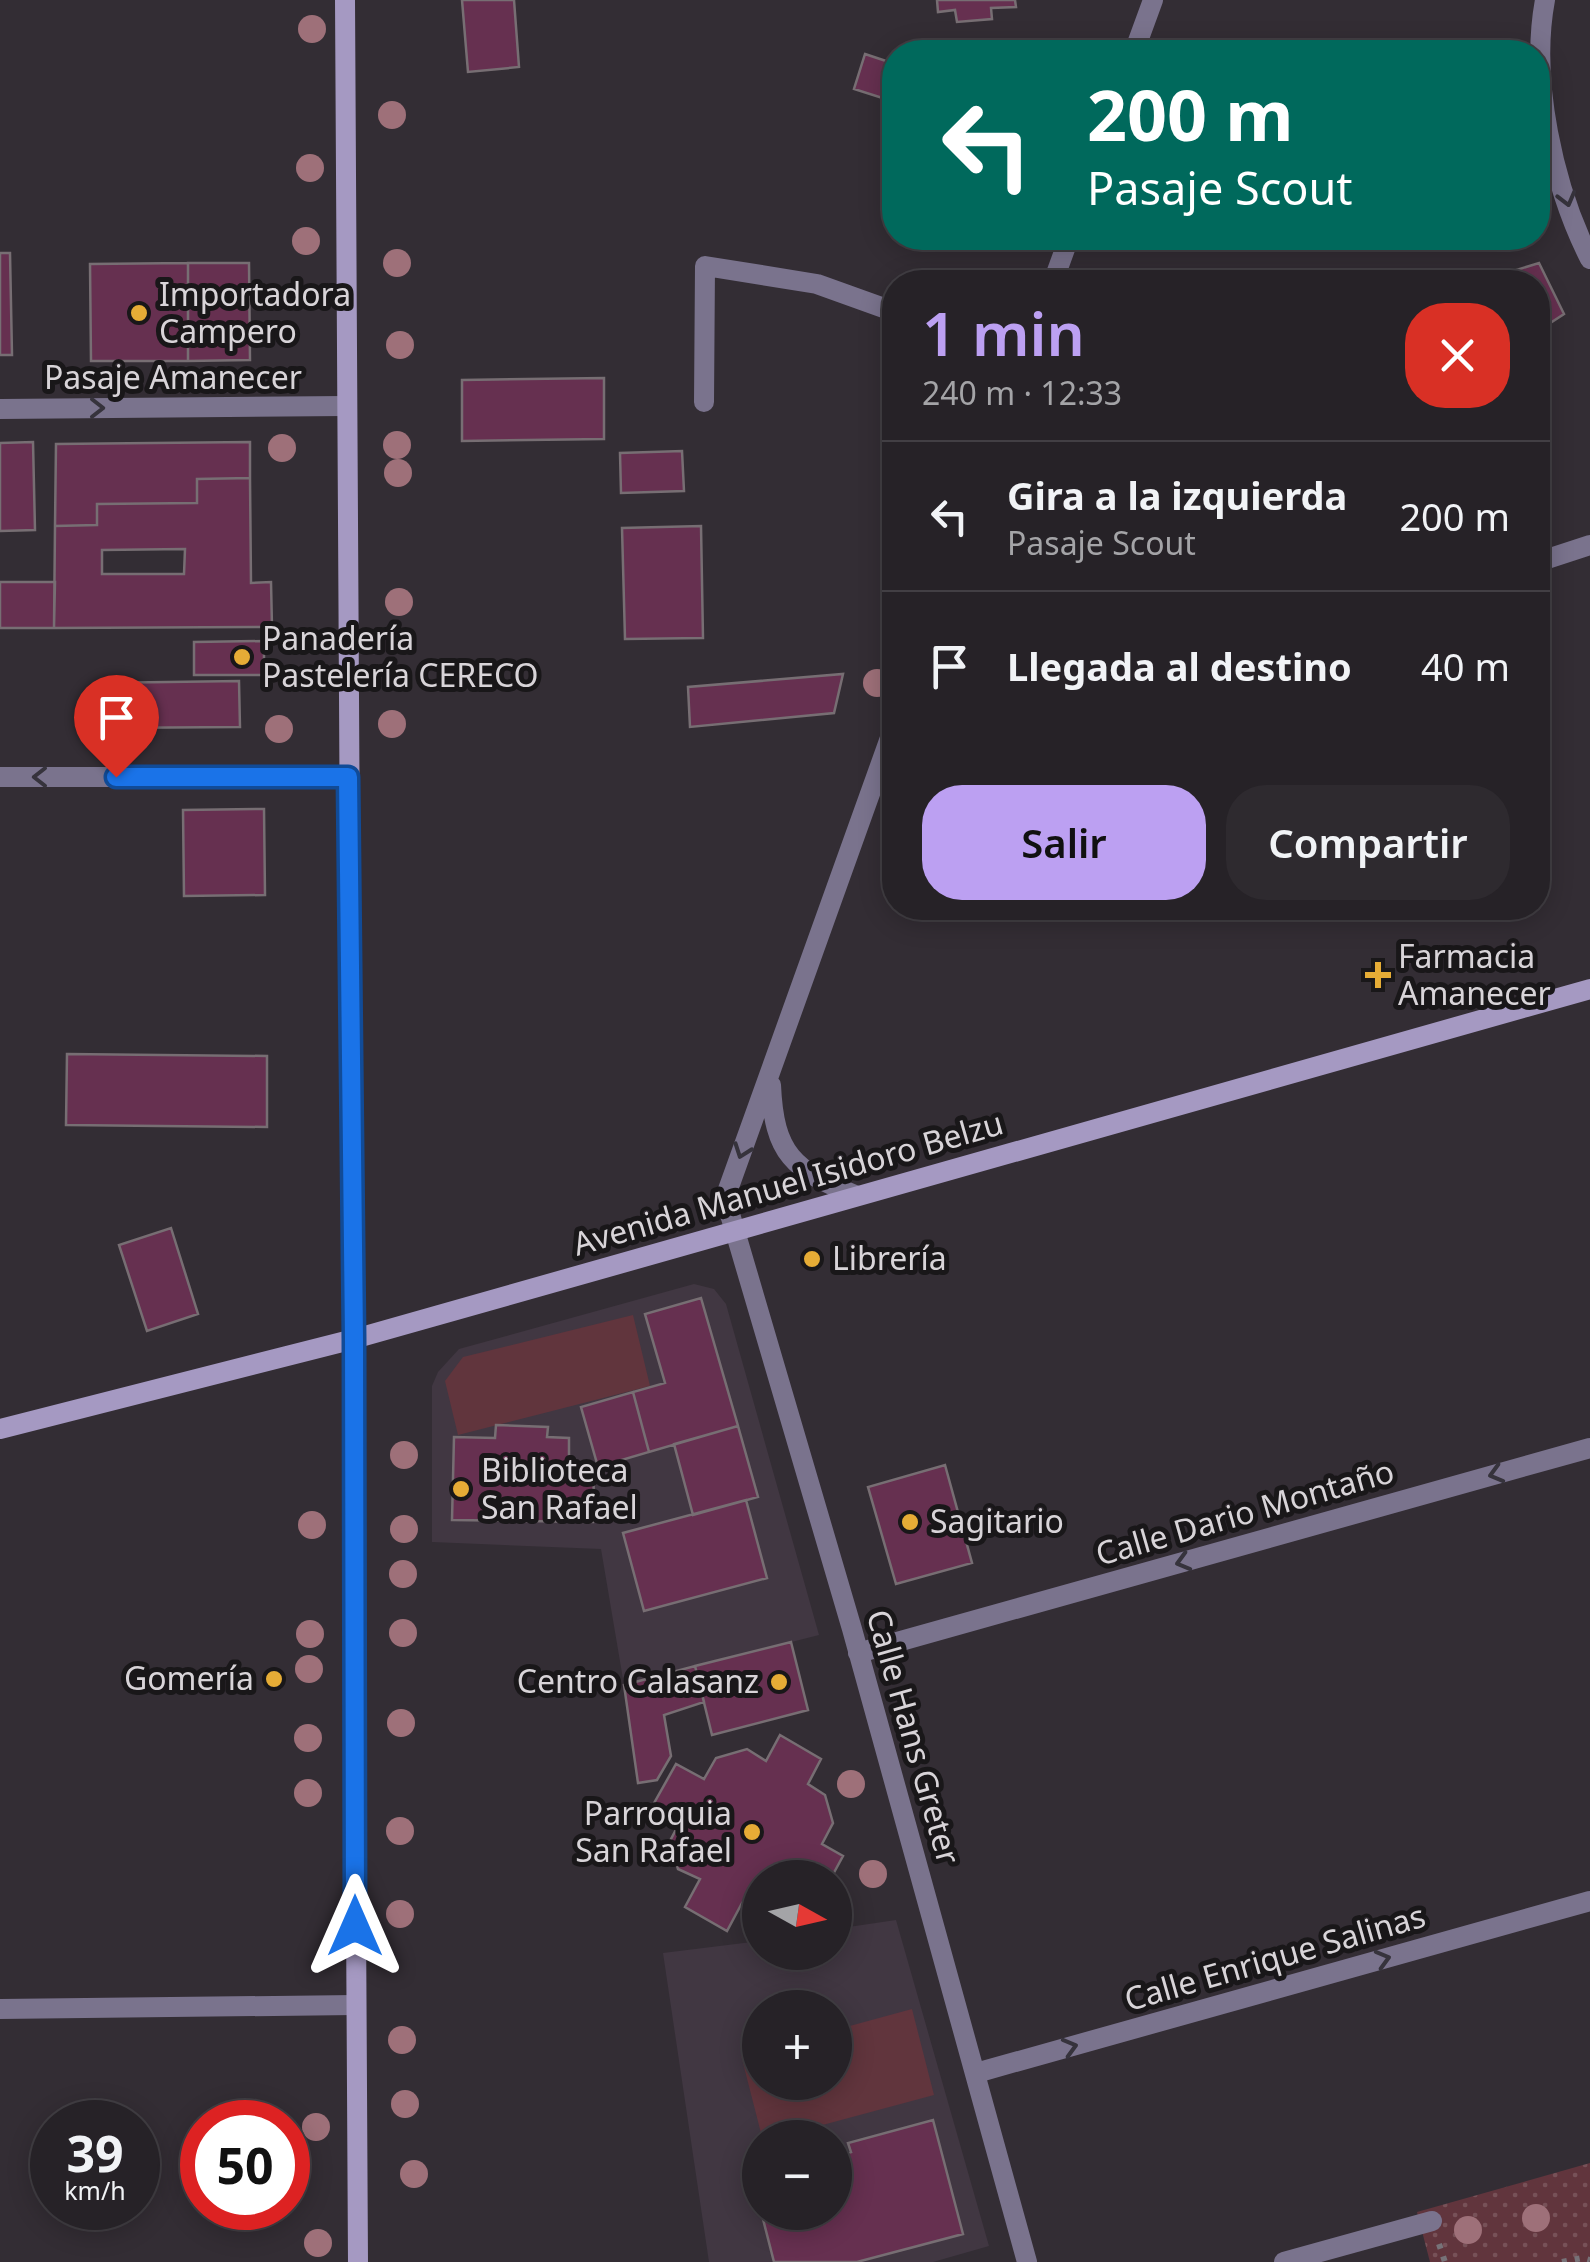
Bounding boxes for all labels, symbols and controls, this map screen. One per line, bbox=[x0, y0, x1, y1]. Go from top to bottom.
text: 200 m bbox=[1087, 66, 1294, 162]
icon: left bbox=[922, 80, 1052, 210]
text: Pasaje Scout bbox=[1087, 157, 1353, 218]
one-way arrow bbox=[1555, 190, 1576, 207]
place label: Importadora Campero bbox=[159, 272, 351, 352]
text: 1 min bbox=[922, 292, 1085, 374]
marker: Importadora Campero bbox=[128, 302, 150, 324]
button: close bbox=[1405, 303, 1510, 408]
street label: Pasaje Amanecer bbox=[44, 355, 302, 398]
text: 240 m · 12:33 bbox=[922, 371, 1122, 414]
one-way arrow bbox=[90, 397, 106, 419]
text: Gira a la izquierda bbox=[1007, 469, 1347, 521]
icon: left bbox=[922, 489, 977, 544]
text: 200 m bbox=[1399, 490, 1510, 542]
text: Pasaje Scout bbox=[1007, 521, 1196, 564]
place label: Panadería Pastelería CERECO bbox=[262, 616, 539, 696]
icon: arrive bbox=[922, 639, 977, 694]
text: Llegada al destino bbox=[1007, 640, 1352, 692]
text: 40 m bbox=[1421, 640, 1510, 692]
marker: Panadería Pastelería CERECO bbox=[231, 646, 253, 668]
pin bbox=[74, 675, 159, 778]
icon: arrive bbox=[89, 690, 144, 745]
one-way arrow bbox=[32, 766, 48, 788]
button: Salir bbox=[922, 785, 1206, 900]
button: Compartir bbox=[1226, 785, 1510, 900]
place label: Farmacia Amanecer bbox=[1398, 934, 1551, 1014]
marker: Farmacia Amanecer bbox=[1367, 964, 1389, 986]
street label: Avenida Manuel Isidoro Belzu bbox=[568, 1100, 1008, 1265]
one-way arrow bbox=[733, 1142, 754, 1159]
place label: Librería bbox=[832, 1236, 947, 1279]
marker: Librería bbox=[801, 1248, 823, 1270]
place label: Biblioteca San Rafael bbox=[481, 1448, 638, 1528]
street label: Calle Dario Montaño bbox=[1090, 1448, 1399, 1575]
one-way arrow bbox=[1488, 1462, 1505, 1483]
marker: Biblioteca San Rafael bbox=[450, 1478, 472, 1500]
place label: Sagitario bbox=[930, 1499, 1064, 1542]
marker: Sagitario bbox=[899, 1511, 921, 1533]
one-way arrow bbox=[1175, 1550, 1192, 1571]
street label: Calle Hans Greter bbox=[858, 1604, 971, 1869]
place label: Gomería bbox=[124, 1656, 254, 1699]
place label: Centro Calasanz bbox=[517, 1659, 759, 1702]
marker: Gomería bbox=[263, 1668, 285, 1690]
marker: Centro Calasanz bbox=[768, 1671, 790, 1693]
place label: Parroquia San Rafael bbox=[575, 1791, 732, 1871]
marker: Parroquia San Rafael bbox=[741, 1821, 763, 1843]
north arrow bbox=[742, 1860, 852, 1970]
map controls bbox=[742, 1860, 852, 2230]
position arrow bbox=[303, 1874, 407, 1978]
street label: Calle Enrique Salinas bbox=[1119, 1893, 1430, 2020]
one-way arrow bbox=[1373, 1950, 1391, 1971]
button: + bbox=[742, 1990, 852, 2100]
one-way arrow bbox=[1060, 2038, 1077, 2059]
speed limit sign: 50 bbox=[180, 2100, 310, 2230]
text: 39 bbox=[66, 2119, 124, 2187]
button: − bbox=[742, 2120, 852, 2230]
text: km/h bbox=[64, 2173, 126, 2207]

